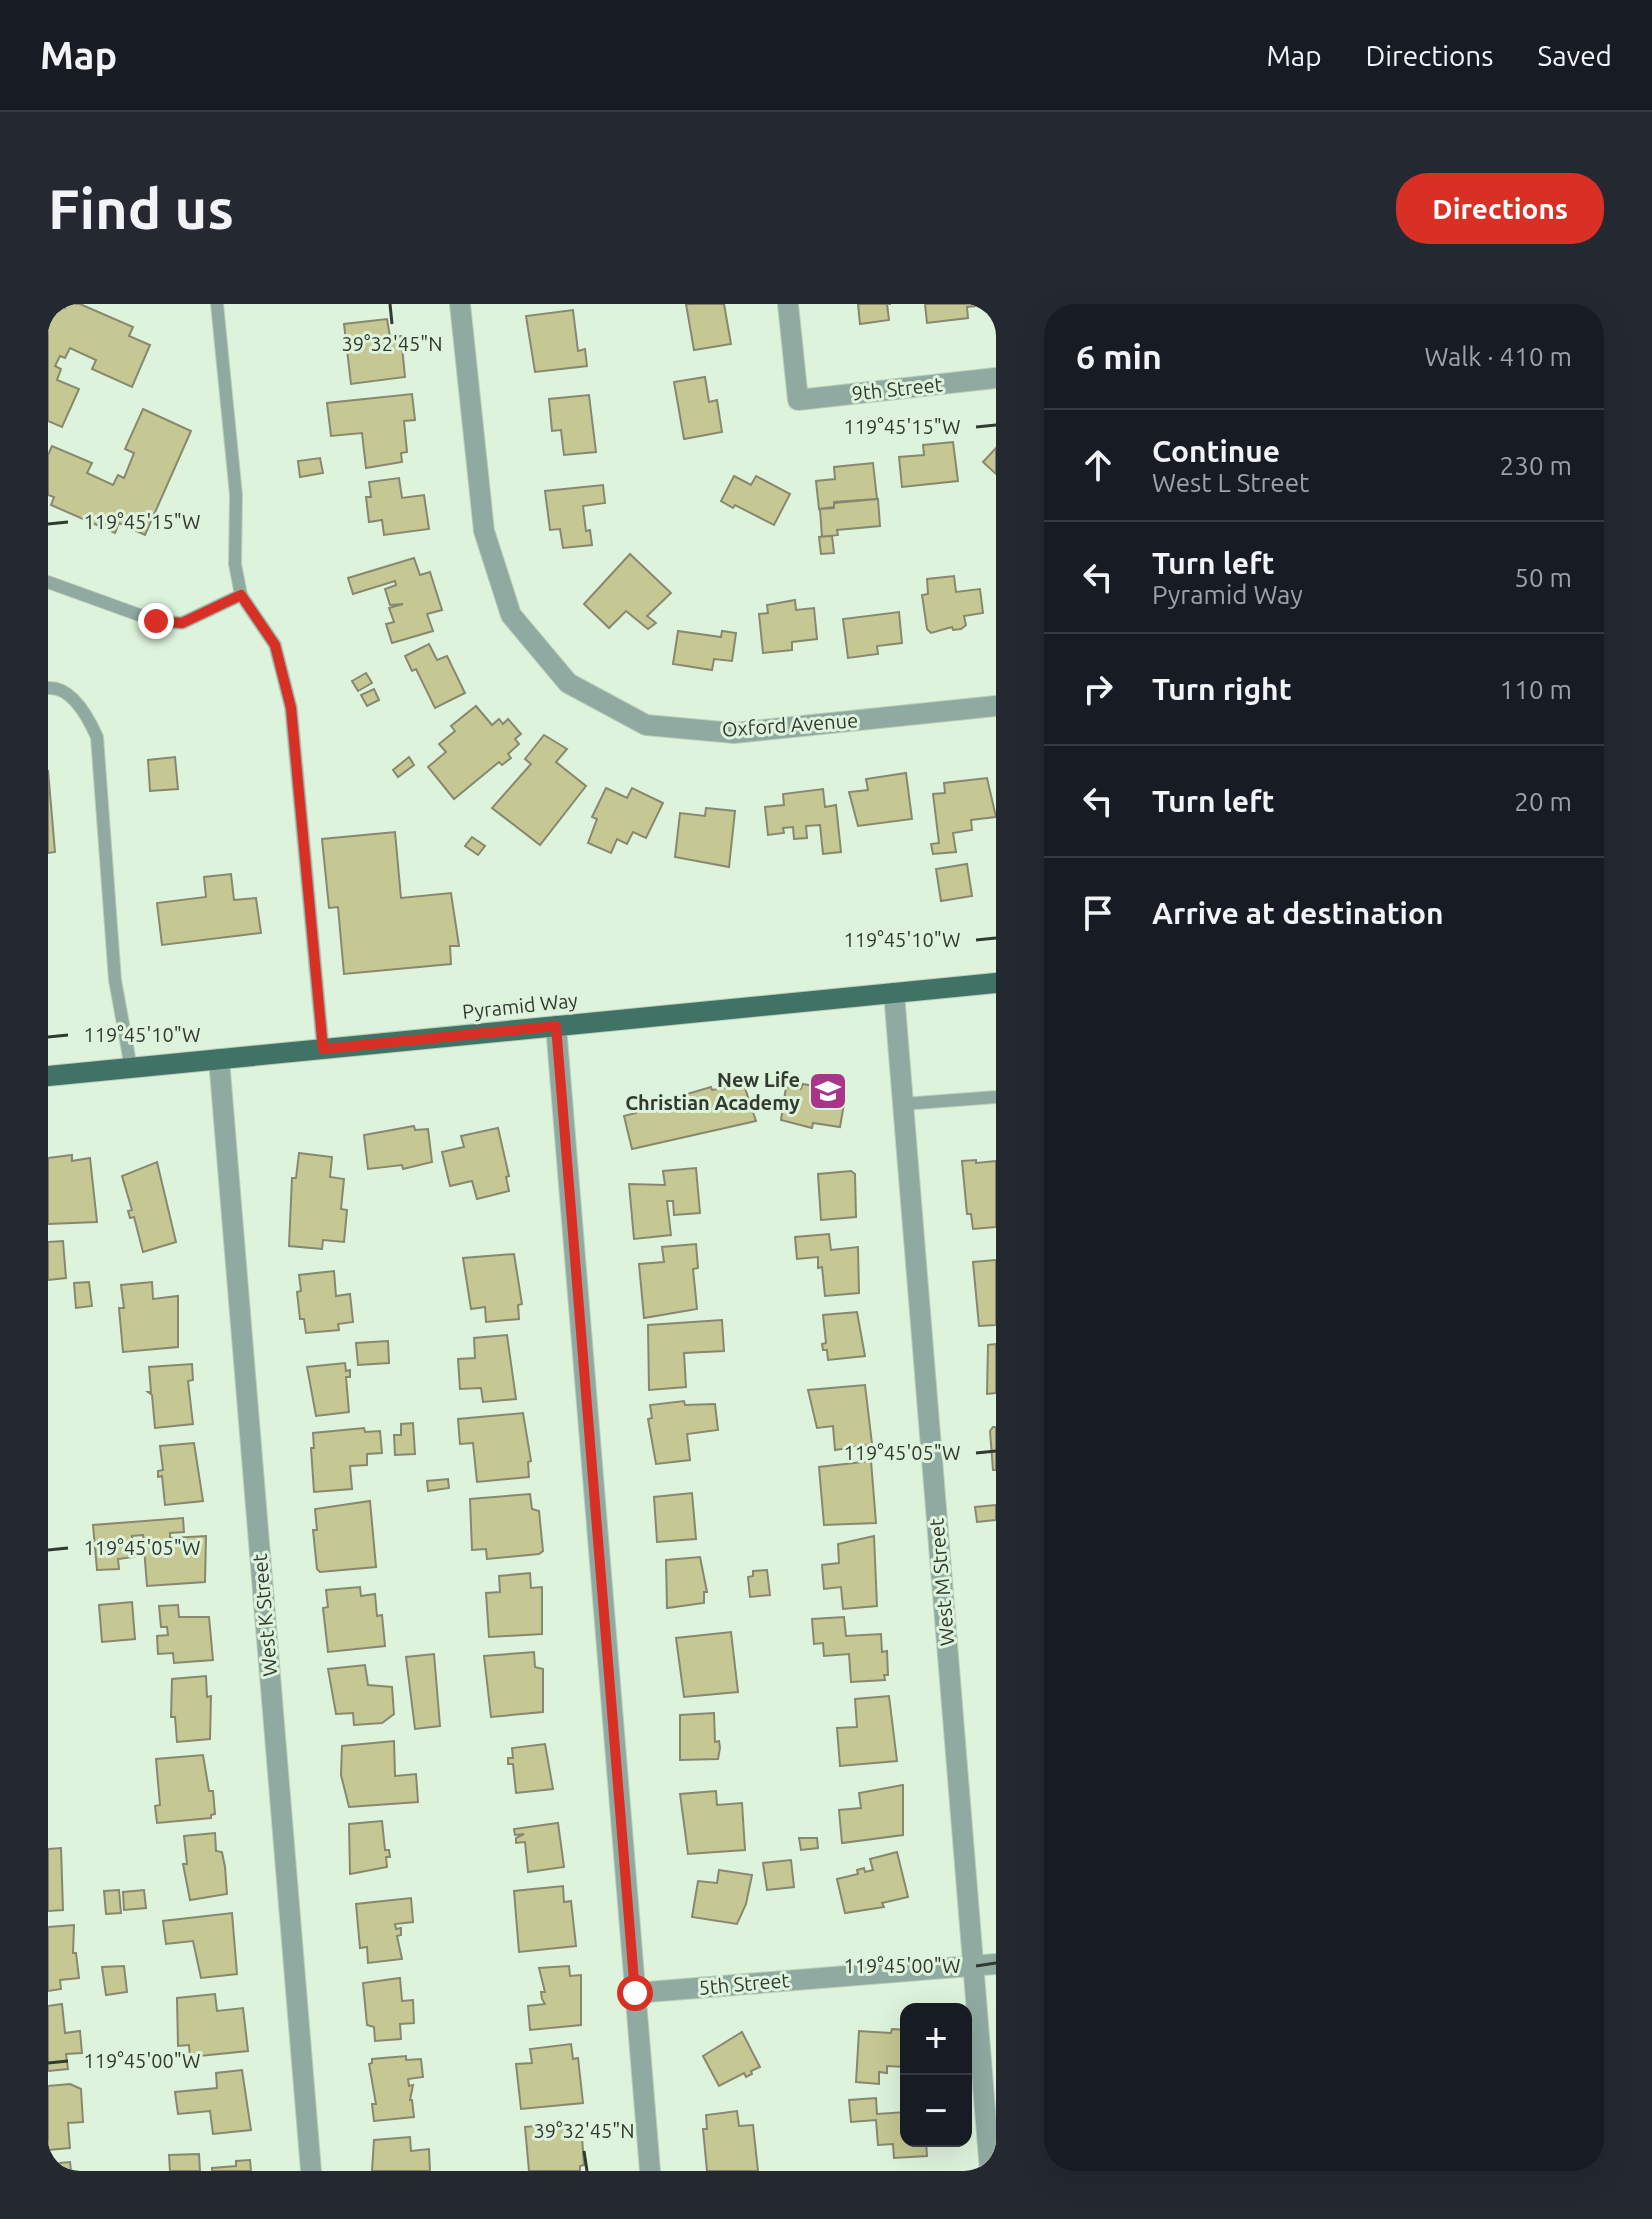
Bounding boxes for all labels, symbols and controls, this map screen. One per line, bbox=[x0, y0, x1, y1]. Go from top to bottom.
text: Map bbox=[40, 34, 117, 76]
text: Map bbox=[1266, 40, 1322, 71]
text: Directions bbox=[1366, 40, 1493, 71]
text: Saved bbox=[1537, 40, 1612, 71]
button: Directions bbox=[1396, 173, 1604, 244]
text: Find us bbox=[48, 177, 234, 240]
text: 39°32'45"N bbox=[341, 332, 443, 355]
text: 6 min bbox=[1076, 337, 1162, 375]
text: Walk · 410 m bbox=[1424, 342, 1572, 371]
street label: 9th Street bbox=[851, 372, 944, 405]
text: 119°45'15"W bbox=[844, 415, 960, 438]
text: Continue bbox=[1152, 434, 1280, 468]
icon: ahead bbox=[1076, 443, 1120, 487]
text: 230 m bbox=[1500, 451, 1572, 480]
text: West L Street bbox=[1152, 468, 1309, 497]
text: 119°45'15"W bbox=[84, 510, 200, 533]
text: Turn left bbox=[1152, 546, 1274, 580]
icon: left bbox=[1076, 555, 1120, 599]
text: 50 m bbox=[1514, 563, 1572, 592]
text: Pyramid Way bbox=[1152, 580, 1303, 609]
route end bbox=[138, 603, 174, 639]
icon: right bbox=[1076, 667, 1120, 711]
text: Turn right bbox=[1152, 672, 1292, 706]
text: 110 m bbox=[1500, 675, 1572, 704]
street label: Oxford Avenue bbox=[721, 708, 859, 741]
icon: left bbox=[1076, 779, 1120, 823]
text: Turn left bbox=[1152, 784, 1274, 818]
text: 20 m bbox=[1514, 787, 1572, 816]
icon: arrive bbox=[1076, 891, 1120, 935]
text: Arrive at destination bbox=[1152, 896, 1444, 930]
text: 119°45'10"W bbox=[844, 928, 960, 951]
street label: Pyramid Way bbox=[461, 988, 579, 1023]
text: 119°45'10"W bbox=[84, 1023, 200, 1046]
place label: New Life Christian Academy bbox=[625, 1068, 800, 1114]
school or university icon: New Life Christian Academy bbox=[807, 1070, 849, 1112]
text: 119°45'05"W bbox=[844, 1441, 960, 1464]
street label: West M Street bbox=[924, 1517, 959, 1647]
text: 119°45'05"W bbox=[84, 1536, 200, 1559]
street label: West K Street bbox=[248, 1553, 281, 1677]
text: 119°45'00"W bbox=[844, 1954, 960, 1977]
street label: 5th Street bbox=[698, 1968, 790, 1999]
route start bbox=[617, 1975, 653, 2011]
map controls bbox=[900, 2003, 972, 2147]
button: + bbox=[900, 2003, 972, 2075]
text: 119°45'00"W bbox=[84, 2049, 200, 2072]
button: − bbox=[900, 2075, 972, 2147]
text: 39°32'45"N bbox=[533, 2119, 635, 2142]

